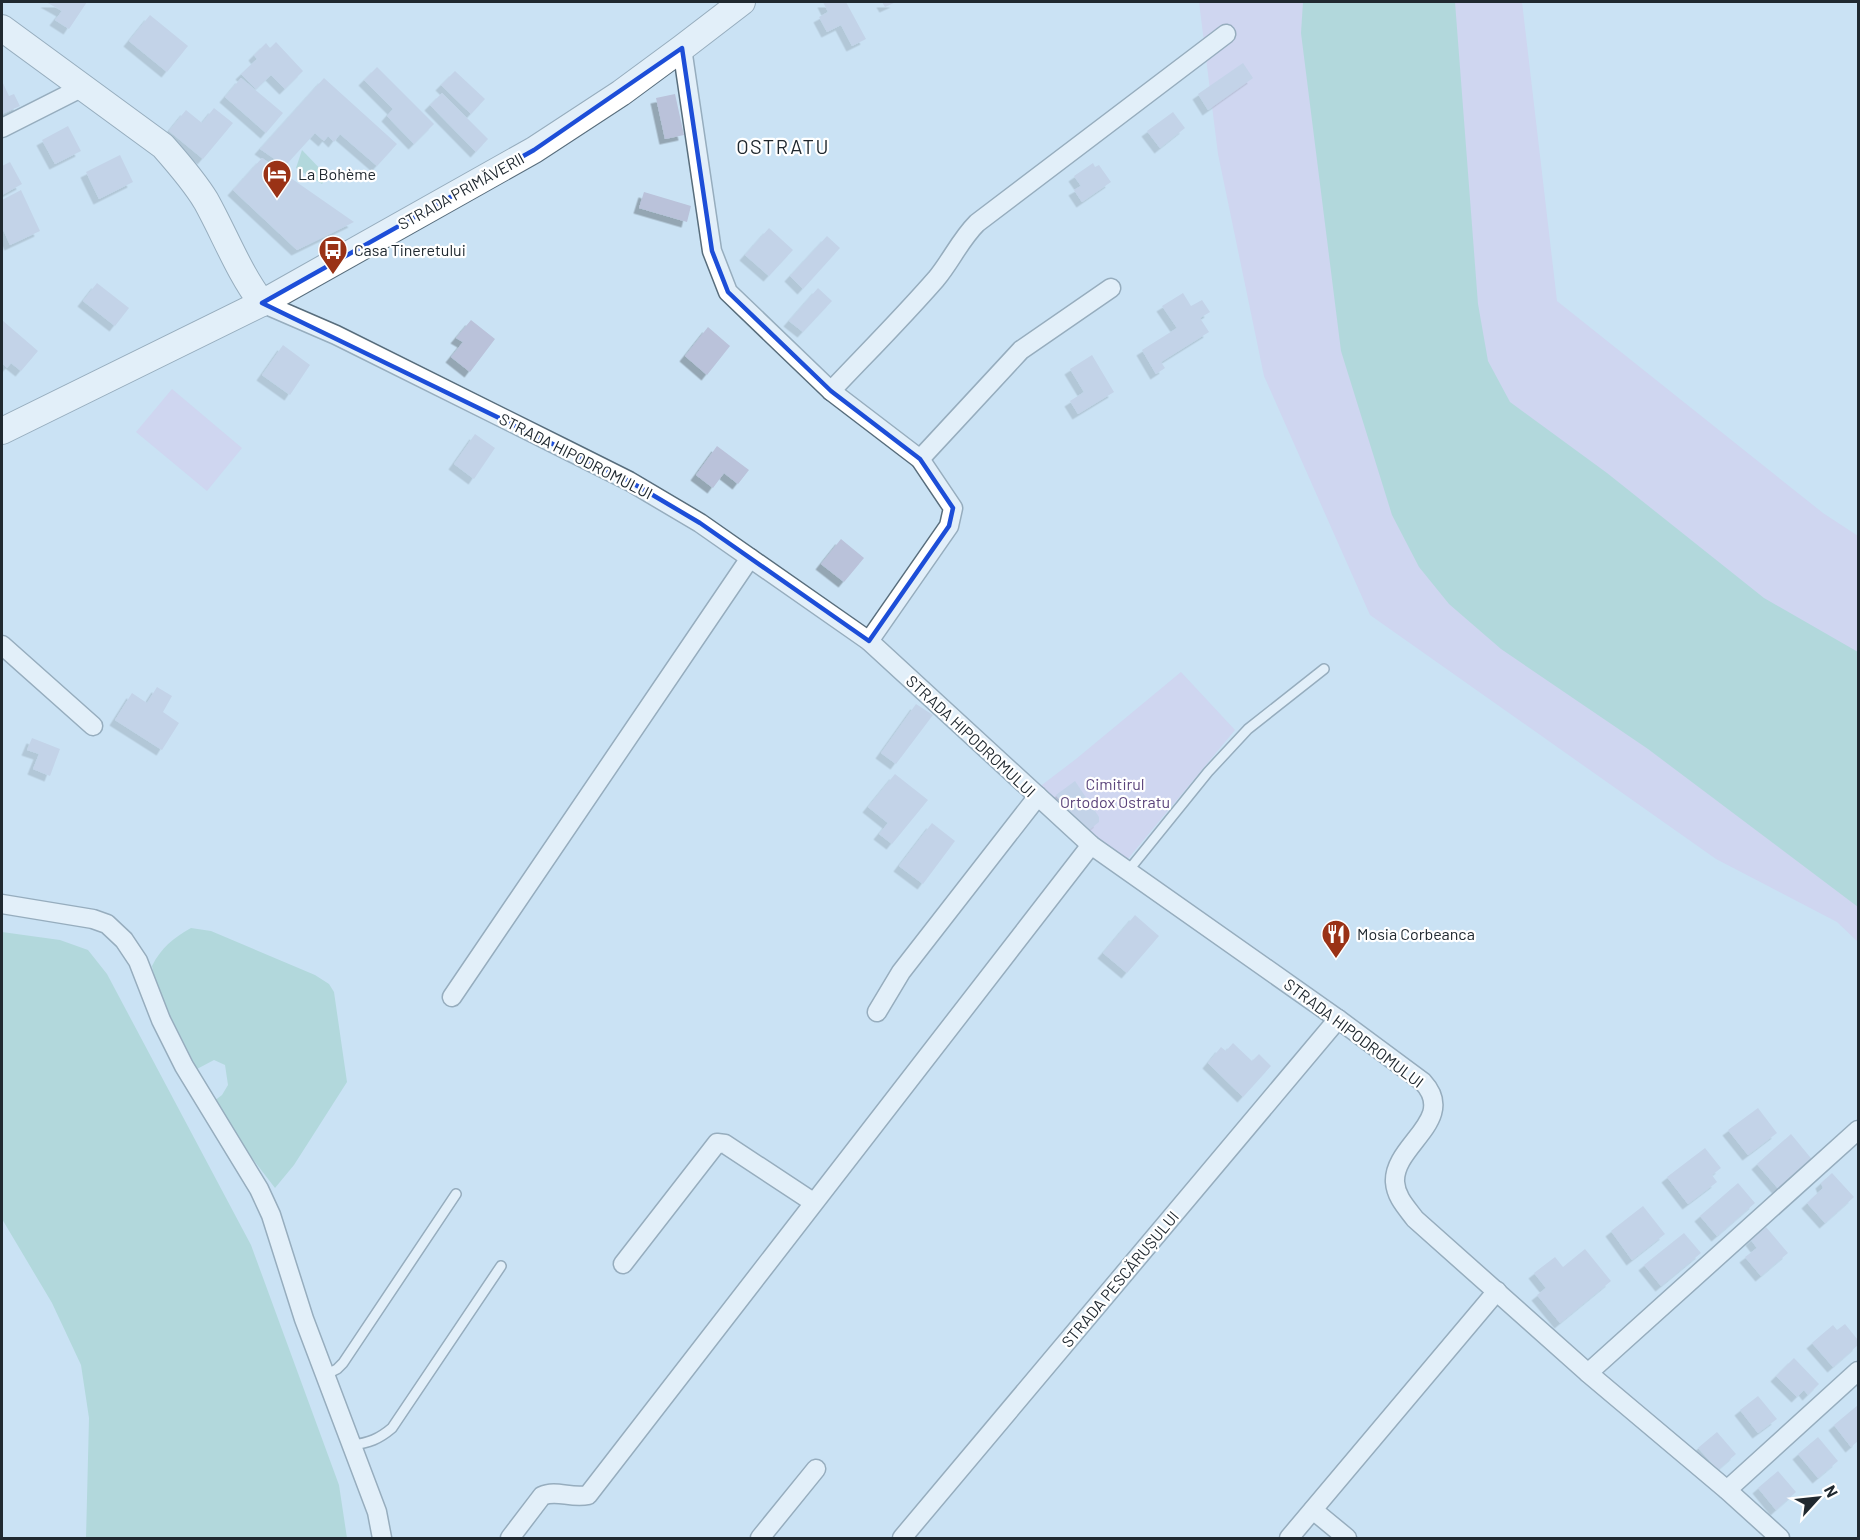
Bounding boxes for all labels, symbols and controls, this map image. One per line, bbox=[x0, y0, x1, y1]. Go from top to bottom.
district label: OSTRATU bbox=[736, 134, 830, 158]
street label: STRADA PRIMĂVERII bbox=[394, 148, 527, 233]
hotel icon: La Bohème bbox=[261, 158, 293, 200]
place label: La Bohème bbox=[298, 164, 376, 183]
bus stop icon: Casa Tineretului bbox=[317, 234, 349, 276]
place label: Casa Tineretului bbox=[354, 240, 466, 259]
street label: STRADA HIPODROMULUI bbox=[496, 409, 656, 503]
street label: STRADA HIPODROMULUI bbox=[903, 671, 1040, 800]
park label: Cimitirul Ortodox Ostratu bbox=[1060, 774, 1170, 811]
restaurant icon: Mosia Corbeanca bbox=[1320, 918, 1352, 960]
place label: Mosia Corbeanca bbox=[1357, 924, 1475, 943]
street label: STRADA HIPODROMULUI bbox=[1281, 974, 1428, 1091]
street label: STRADA PESCĂRUȘULUI bbox=[1057, 1207, 1182, 1351]
north arrow bbox=[1788, 1468, 1848, 1528]
text: N bbox=[1821, 1482, 1843, 1500]

